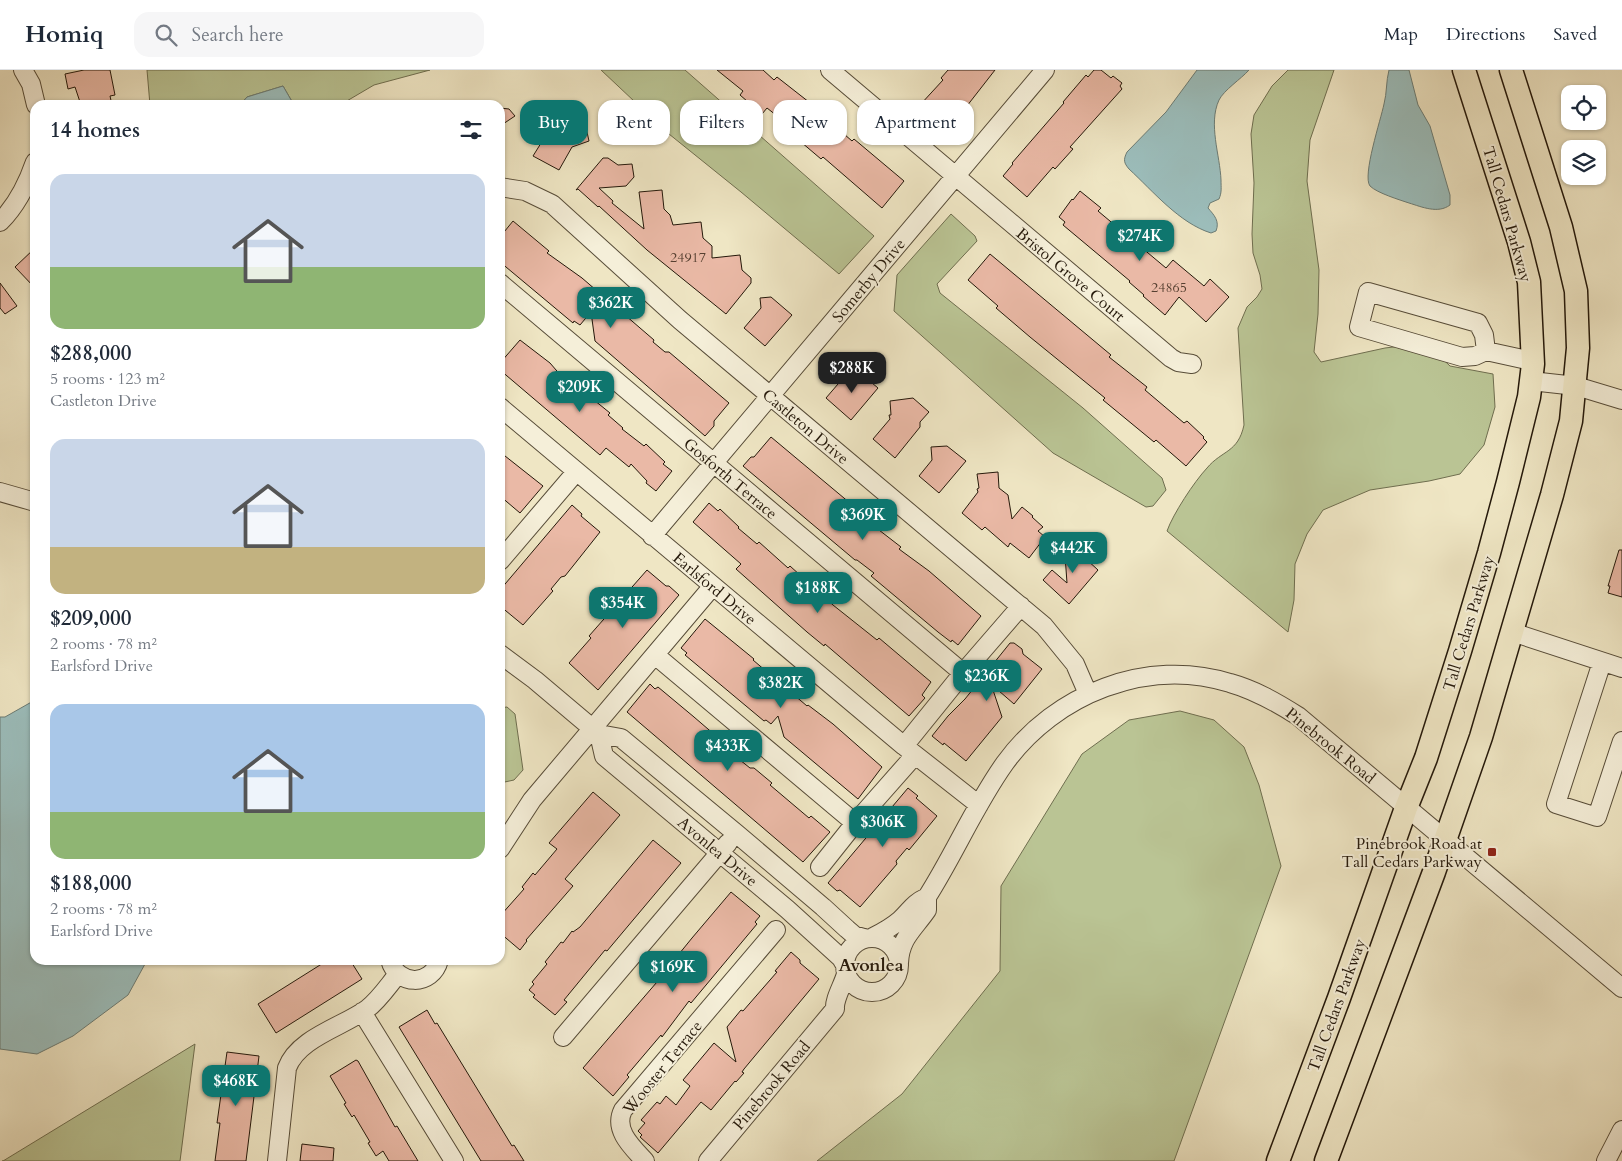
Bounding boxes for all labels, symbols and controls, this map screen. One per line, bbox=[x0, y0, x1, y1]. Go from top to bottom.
search box bbox=[134, 12, 484, 57]
text: Homiq bbox=[25, 18, 104, 51]
icon: search bbox=[152, 21, 180, 49]
text: Search here bbox=[192, 22, 284, 48]
text: Map bbox=[1384, 22, 1418, 47]
text: Directions bbox=[1446, 22, 1525, 47]
text: Saved bbox=[1553, 22, 1597, 47]
map controls bbox=[1561, 85, 1606, 185]
button: locate bbox=[1561, 85, 1606, 130]
chip: Buy bbox=[520, 100, 588, 145]
chip: Rent bbox=[598, 100, 670, 145]
chip: Filters bbox=[680, 100, 763, 145]
chip: New bbox=[773, 100, 847, 145]
chip: Apartment bbox=[857, 100, 974, 145]
text: 14 homes bbox=[50, 116, 140, 145]
icon: filters bbox=[457, 116, 485, 144]
button: layers bbox=[1561, 140, 1606, 185]
street label: Tall Cedars Parkway bbox=[1477, 144, 1537, 285]
icon: home bbox=[223, 206, 313, 296]
pin: $274K bbox=[1105, 220, 1175, 262]
street label: Bristol Grove Court bbox=[1011, 223, 1130, 327]
text: $274K bbox=[1117, 225, 1163, 247]
street label: Somerby Drive bbox=[827, 234, 910, 327]
house number: 24917 bbox=[670, 248, 706, 267]
house number: 24865 bbox=[1151, 278, 1187, 297]
pin: $362K bbox=[576, 286, 646, 329]
text: $362K bbox=[588, 292, 634, 314]
text: $288,000 bbox=[50, 339, 131, 368]
pin: $288K bbox=[817, 352, 887, 394]
text: $288K bbox=[829, 357, 875, 379]
text: 5 rooms · 123 m² bbox=[50, 368, 165, 390]
pin: $209K bbox=[545, 370, 615, 413]
text: $209K bbox=[557, 376, 603, 398]
street label: Castleton Drive bbox=[757, 384, 853, 469]
text: Castleton Drive bbox=[50, 390, 157, 412]
street label: Gosforth Terrace bbox=[679, 433, 782, 525]
icon: home bbox=[223, 471, 313, 561]
pin: $369K bbox=[828, 498, 898, 541]
text: $369K bbox=[840, 504, 886, 526]
pin: $442K bbox=[1038, 532, 1108, 574]
text: $442K bbox=[1050, 537, 1096, 559]
street label: Earlsford Drive bbox=[668, 547, 761, 630]
street label: Tall Cedars Parkway bbox=[1438, 552, 1500, 694]
pin: $188K bbox=[783, 572, 853, 614]
text: $188K bbox=[795, 577, 841, 599]
pin: $354K bbox=[588, 586, 658, 629]
text: $354K bbox=[600, 592, 646, 614]
text: $209,000 bbox=[50, 604, 131, 633]
text: 2 rooms · 78 m² bbox=[50, 633, 157, 655]
text: Earlsford Drive bbox=[50, 655, 153, 677]
pin: $236K bbox=[952, 660, 1022, 702]
text: $236K bbox=[964, 665, 1010, 687]
pin: $382K bbox=[746, 666, 816, 709]
text: $382K bbox=[758, 672, 804, 694]
street label: Pinebrook Road bbox=[1281, 703, 1380, 789]
pin: $433K bbox=[693, 730, 763, 772]
text: $433K bbox=[705, 735, 751, 757]
icon: home bbox=[223, 736, 313, 826]
pin: $306K bbox=[848, 806, 918, 848]
text: $306K bbox=[860, 811, 906, 833]
street label: Avonlea Drive bbox=[673, 812, 762, 892]
place label: Pinebrook Road at Tall Cedars Parkway bbox=[1342, 833, 1483, 873]
marker: Pinebrook Road at Tall Cedars Parkway bbox=[1486, 846, 1498, 858]
text: $188,000 bbox=[50, 869, 131, 898]
text: 2 rooms · 78 m² bbox=[50, 898, 157, 920]
text: Earlsford Drive bbox=[50, 920, 153, 942]
street label: Tall Cedars Parkway bbox=[1303, 935, 1371, 1075]
pin: $169K bbox=[638, 950, 708, 993]
district label: Avonlea bbox=[838, 953, 904, 978]
text: $169K bbox=[650, 956, 696, 978]
street label: Wooster Terrace bbox=[617, 1016, 707, 1120]
street label: Pinebrook Road bbox=[728, 1036, 816, 1135]
pin: $468K bbox=[201, 1064, 271, 1107]
text: $468K bbox=[213, 1070, 259, 1092]

